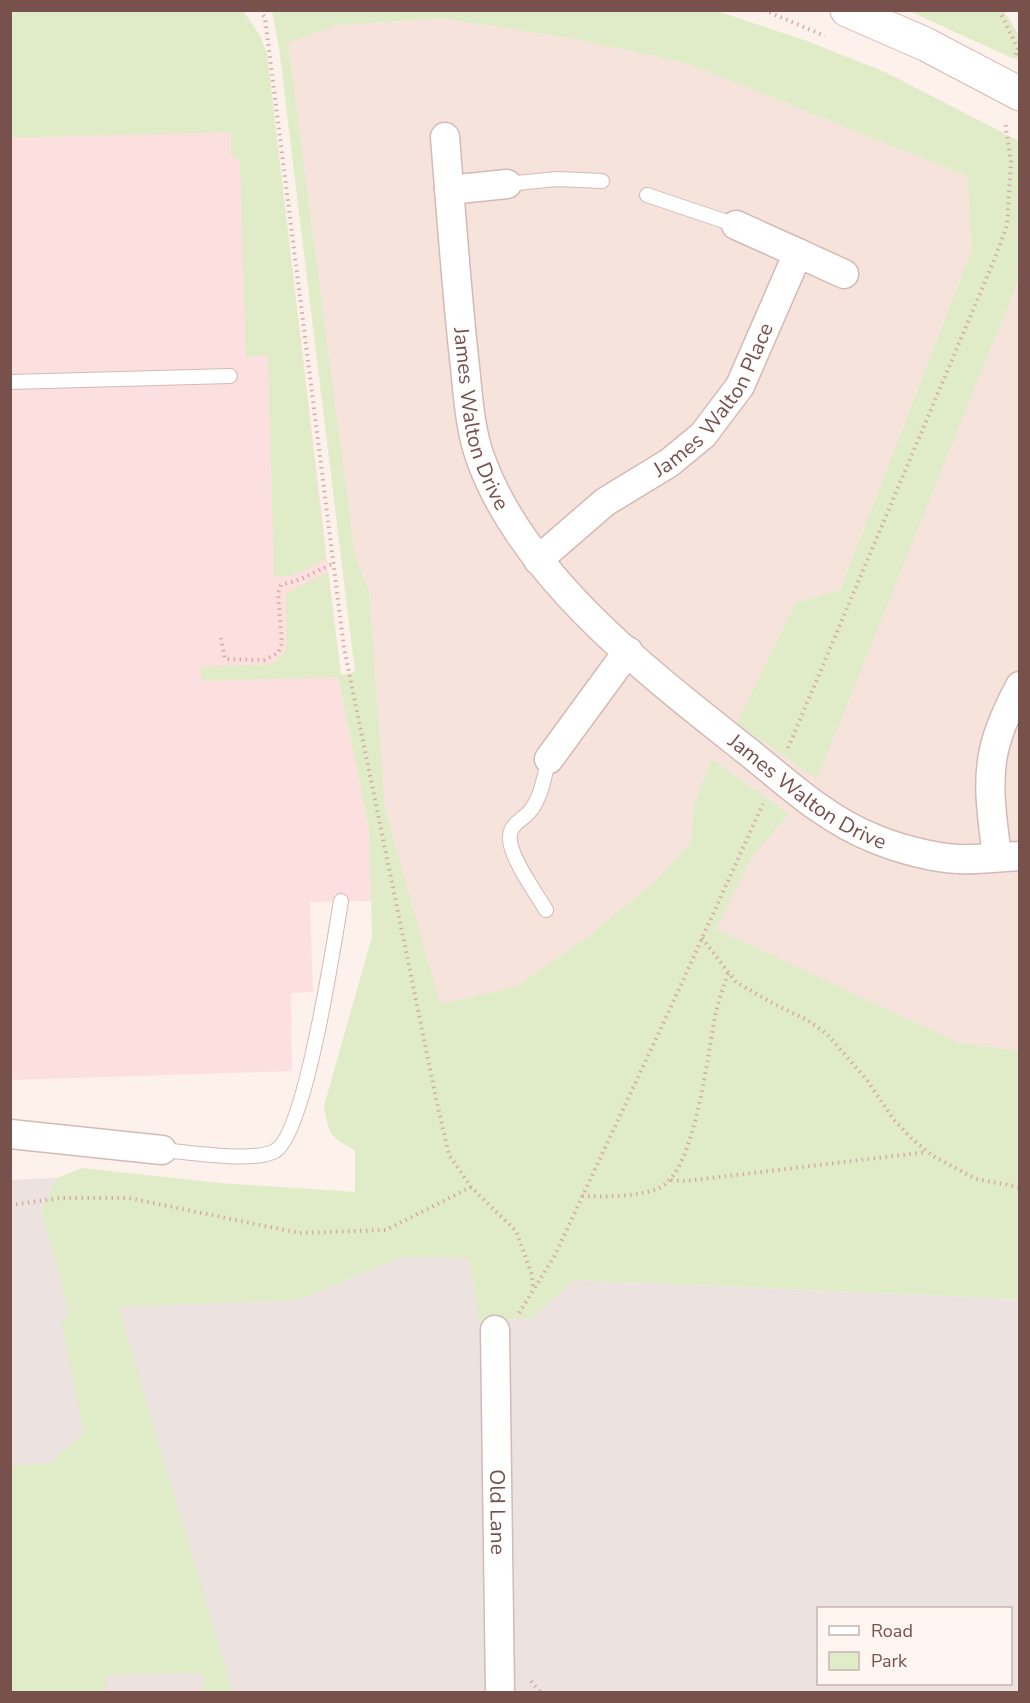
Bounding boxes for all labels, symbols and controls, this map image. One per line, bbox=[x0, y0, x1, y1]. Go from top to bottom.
street label: James Walton Place bbox=[647, 318, 780, 484]
street label: James Walton Drive bbox=[447, 325, 516, 515]
street label: James Walton Drive bbox=[722, 727, 891, 856]
street label: Old Lane bbox=[483, 1469, 512, 1555]
legend bbox=[817, 1607, 1012, 1685]
text: Road bbox=[871, 1619, 913, 1643]
text: Park bbox=[871, 1649, 908, 1673]

